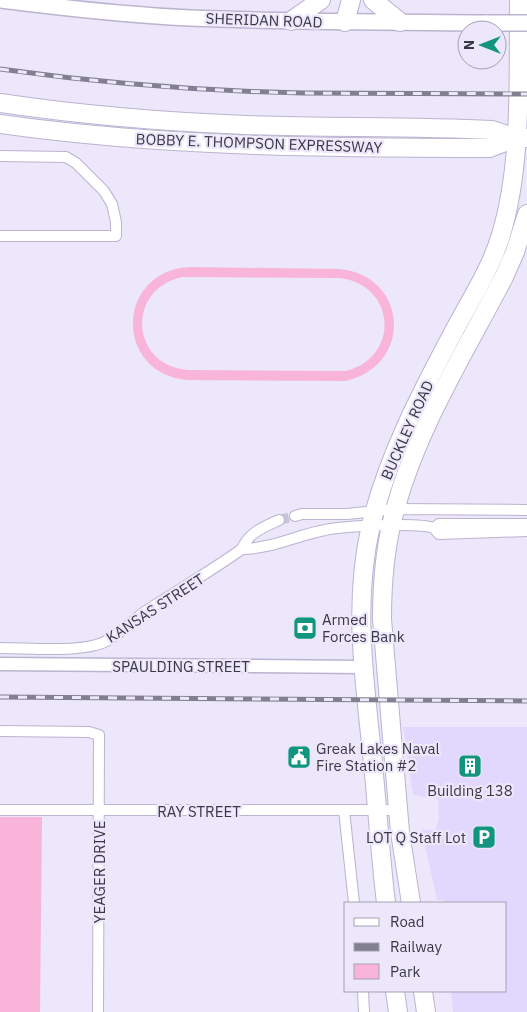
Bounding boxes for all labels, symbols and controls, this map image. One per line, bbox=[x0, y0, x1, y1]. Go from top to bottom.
street label: SHERIDAN ROAD bbox=[205, 8, 323, 32]
north arrow bbox=[457, 20, 507, 70]
text: N bbox=[460, 40, 478, 50]
street label: BOBBY E. THOMPSON EXPRESSWAY bbox=[135, 129, 383, 157]
street label: BUCKLEY ROAD bbox=[377, 377, 437, 483]
street label: KANSAS STREET bbox=[102, 569, 208, 647]
place label: Armed Forces Bank bbox=[322, 610, 405, 646]
bank icon: Armed Forces Bank bbox=[292, 615, 318, 641]
street label: SPAULDING STREET bbox=[112, 657, 250, 676]
place label: Greak Lakes Naval Fire Station #2 bbox=[316, 739, 440, 775]
public building icon: Greak Lakes Naval Fire Station #2 bbox=[286, 744, 312, 770]
building icon: Building 138 bbox=[457, 753, 483, 779]
place label: Building 138 bbox=[427, 781, 513, 800]
street label: RAY STREET bbox=[157, 802, 241, 821]
street label: YEAGER DRIVE bbox=[90, 821, 109, 923]
parking icon: LOT Q Staff Lot bbox=[471, 824, 497, 850]
place label: LOT Q Staff Lot bbox=[366, 828, 466, 847]
legend bbox=[344, 902, 507, 992]
text: Road bbox=[390, 912, 425, 931]
text: Railway bbox=[390, 937, 443, 956]
text: Park bbox=[390, 962, 420, 981]

